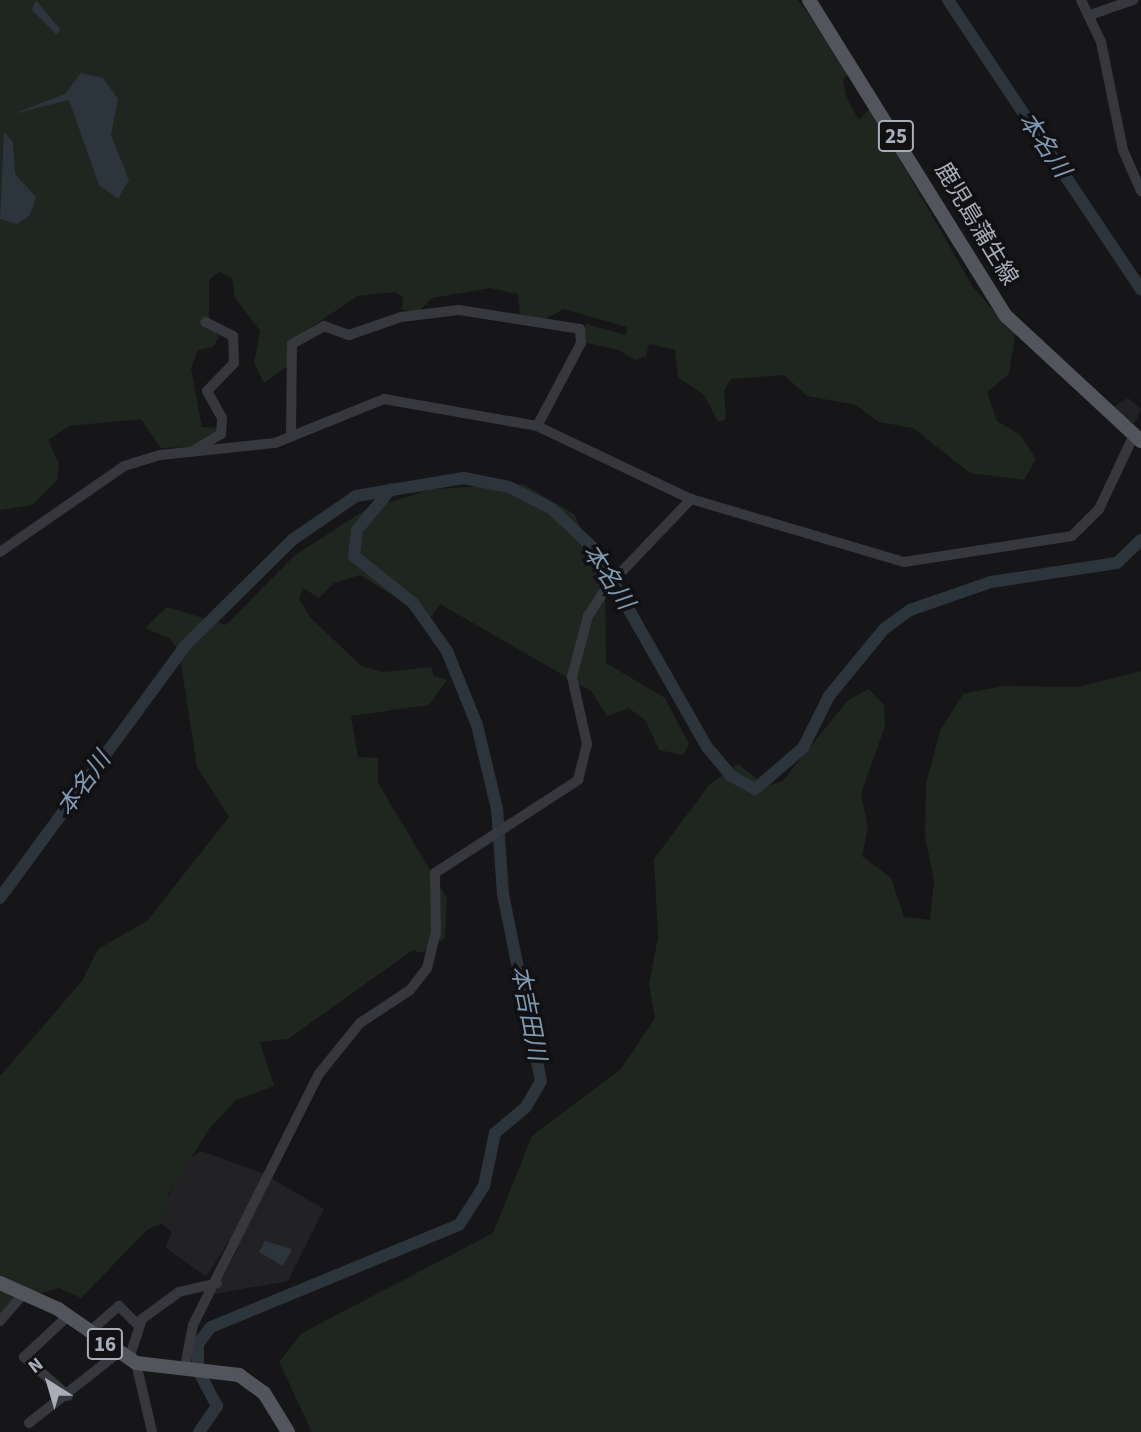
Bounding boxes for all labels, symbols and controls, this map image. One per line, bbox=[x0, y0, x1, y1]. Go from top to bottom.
water label: 本名川 bbox=[1012, 107, 1076, 183]
road number: 25 bbox=[877, 118, 915, 154]
street label: 鹿児島蒲生線 bbox=[929, 158, 1023, 290]
water label: 本名川 bbox=[576, 539, 640, 615]
water label: 本名川 bbox=[51, 746, 117, 822]
water label: 本吉田川 bbox=[505, 963, 551, 1063]
road number: 16 bbox=[86, 1326, 124, 1362]
north arrow bbox=[14, 1348, 84, 1418]
text: N bbox=[23, 1351, 49, 1380]

